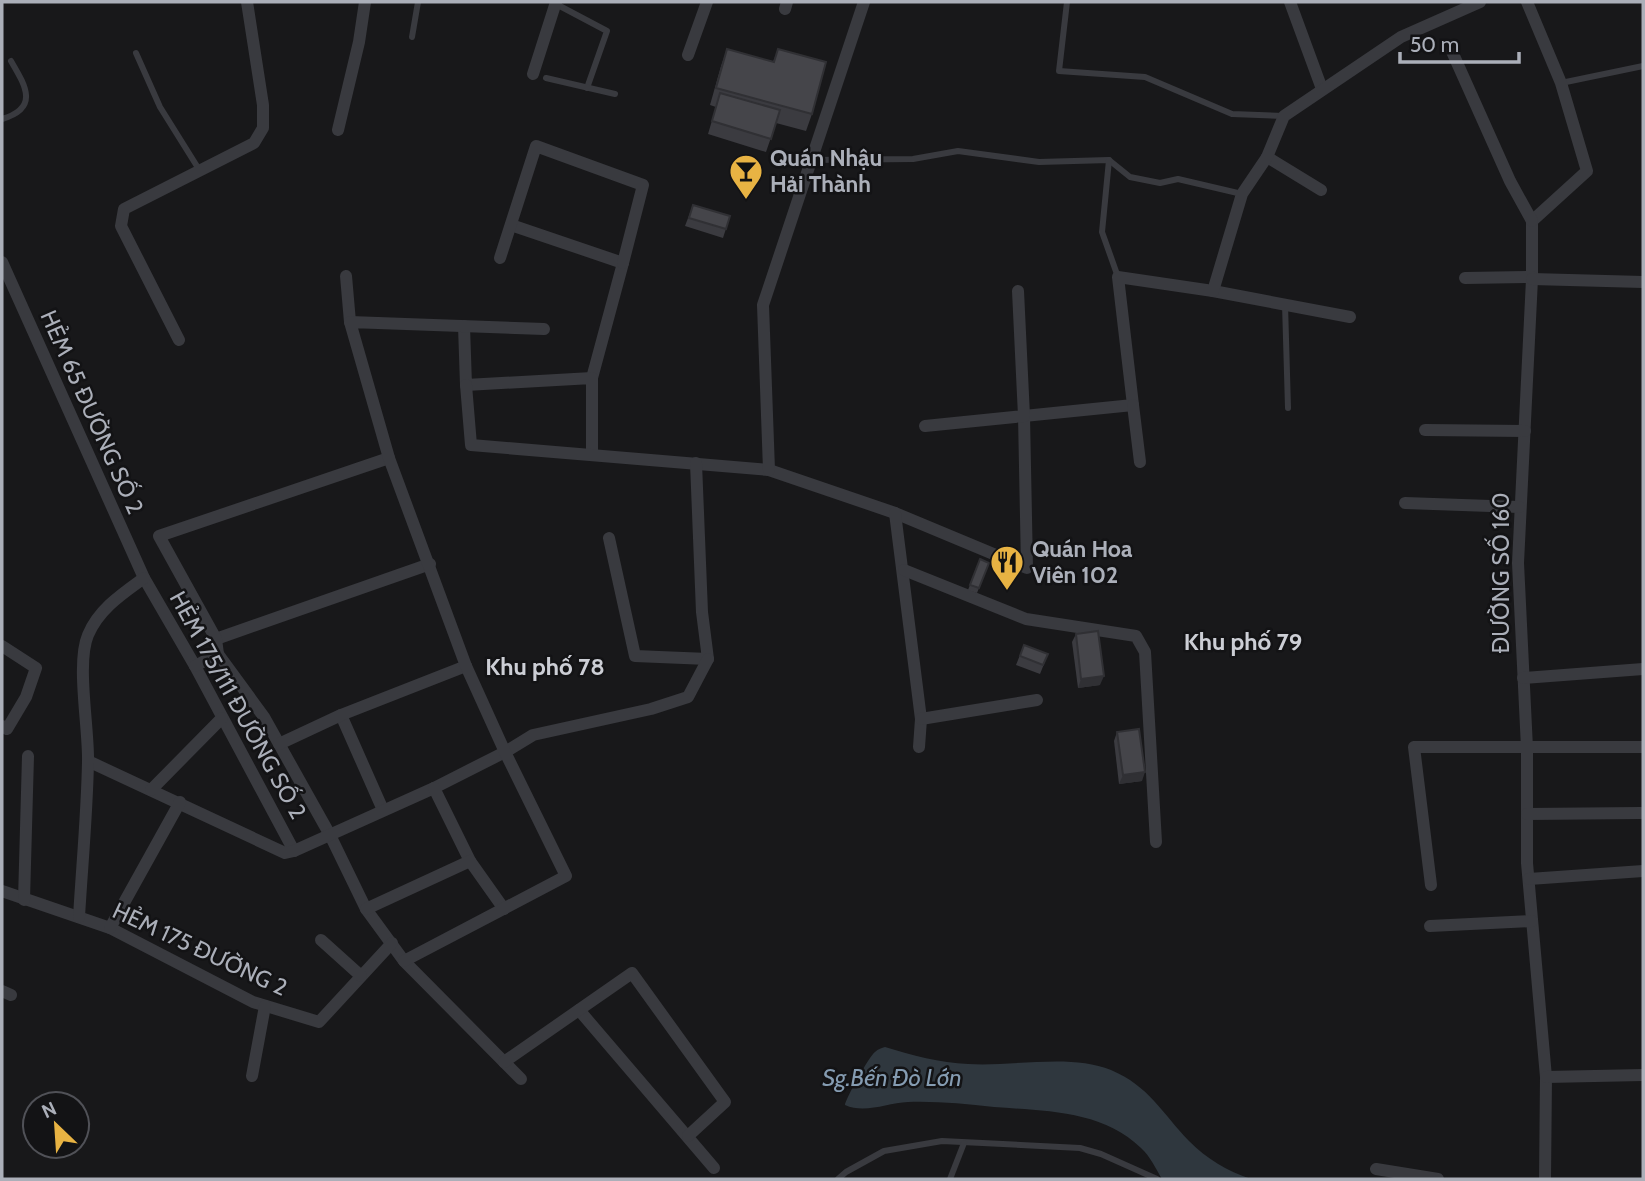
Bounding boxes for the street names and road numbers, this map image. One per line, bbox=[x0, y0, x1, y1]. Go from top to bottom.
street label: HẺM 65 ĐƯỜNG SỐ 2 bbox=[35, 305, 152, 518]
street label: ĐƯỜNG SỐ 160 bbox=[1484, 493, 1515, 653]
street label: HẺM 175/111 ĐƯỜNG SỐ 2 bbox=[164, 585, 315, 824]
street label: HẺM 175 ĐƯỜNG 2 bbox=[108, 895, 292, 1002]

